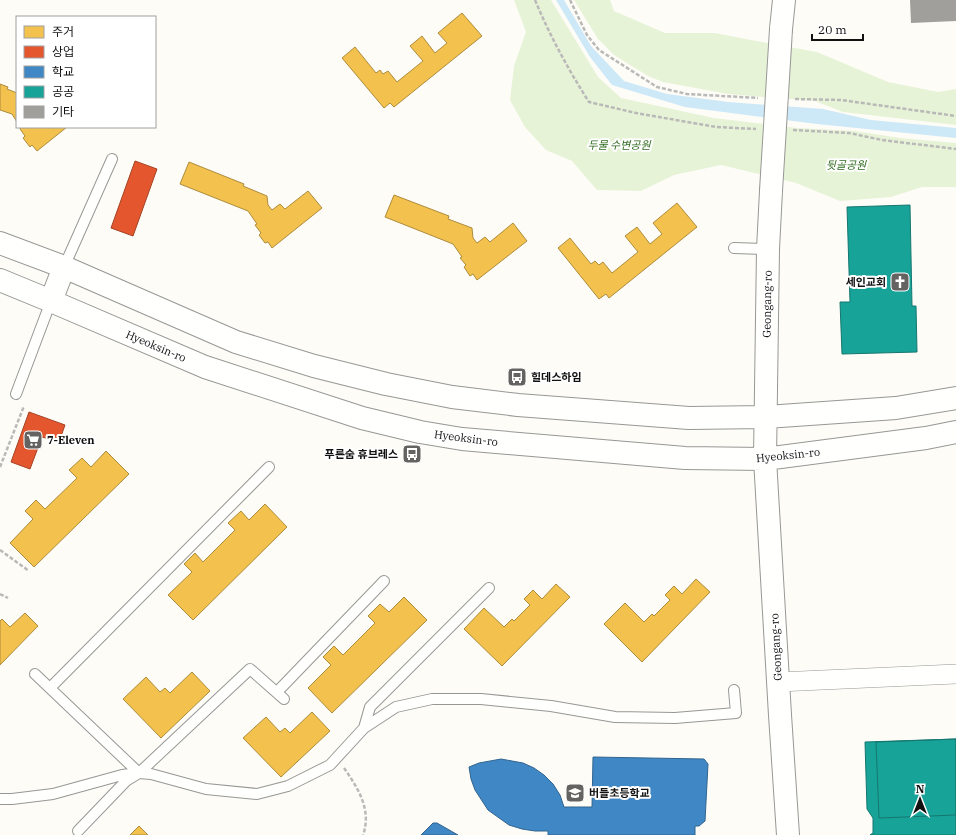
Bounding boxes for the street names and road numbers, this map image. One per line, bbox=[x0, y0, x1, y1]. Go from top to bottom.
street label: Geongang-ro bbox=[759, 270, 775, 338]
street label: Hyeoksin-ro bbox=[124, 327, 188, 365]
street label: Hyeoksin-ro bbox=[433, 427, 499, 449]
street label: Hyeoksin-ro bbox=[755, 445, 821, 465]
street label: Geongang-ro bbox=[767, 613, 785, 681]

